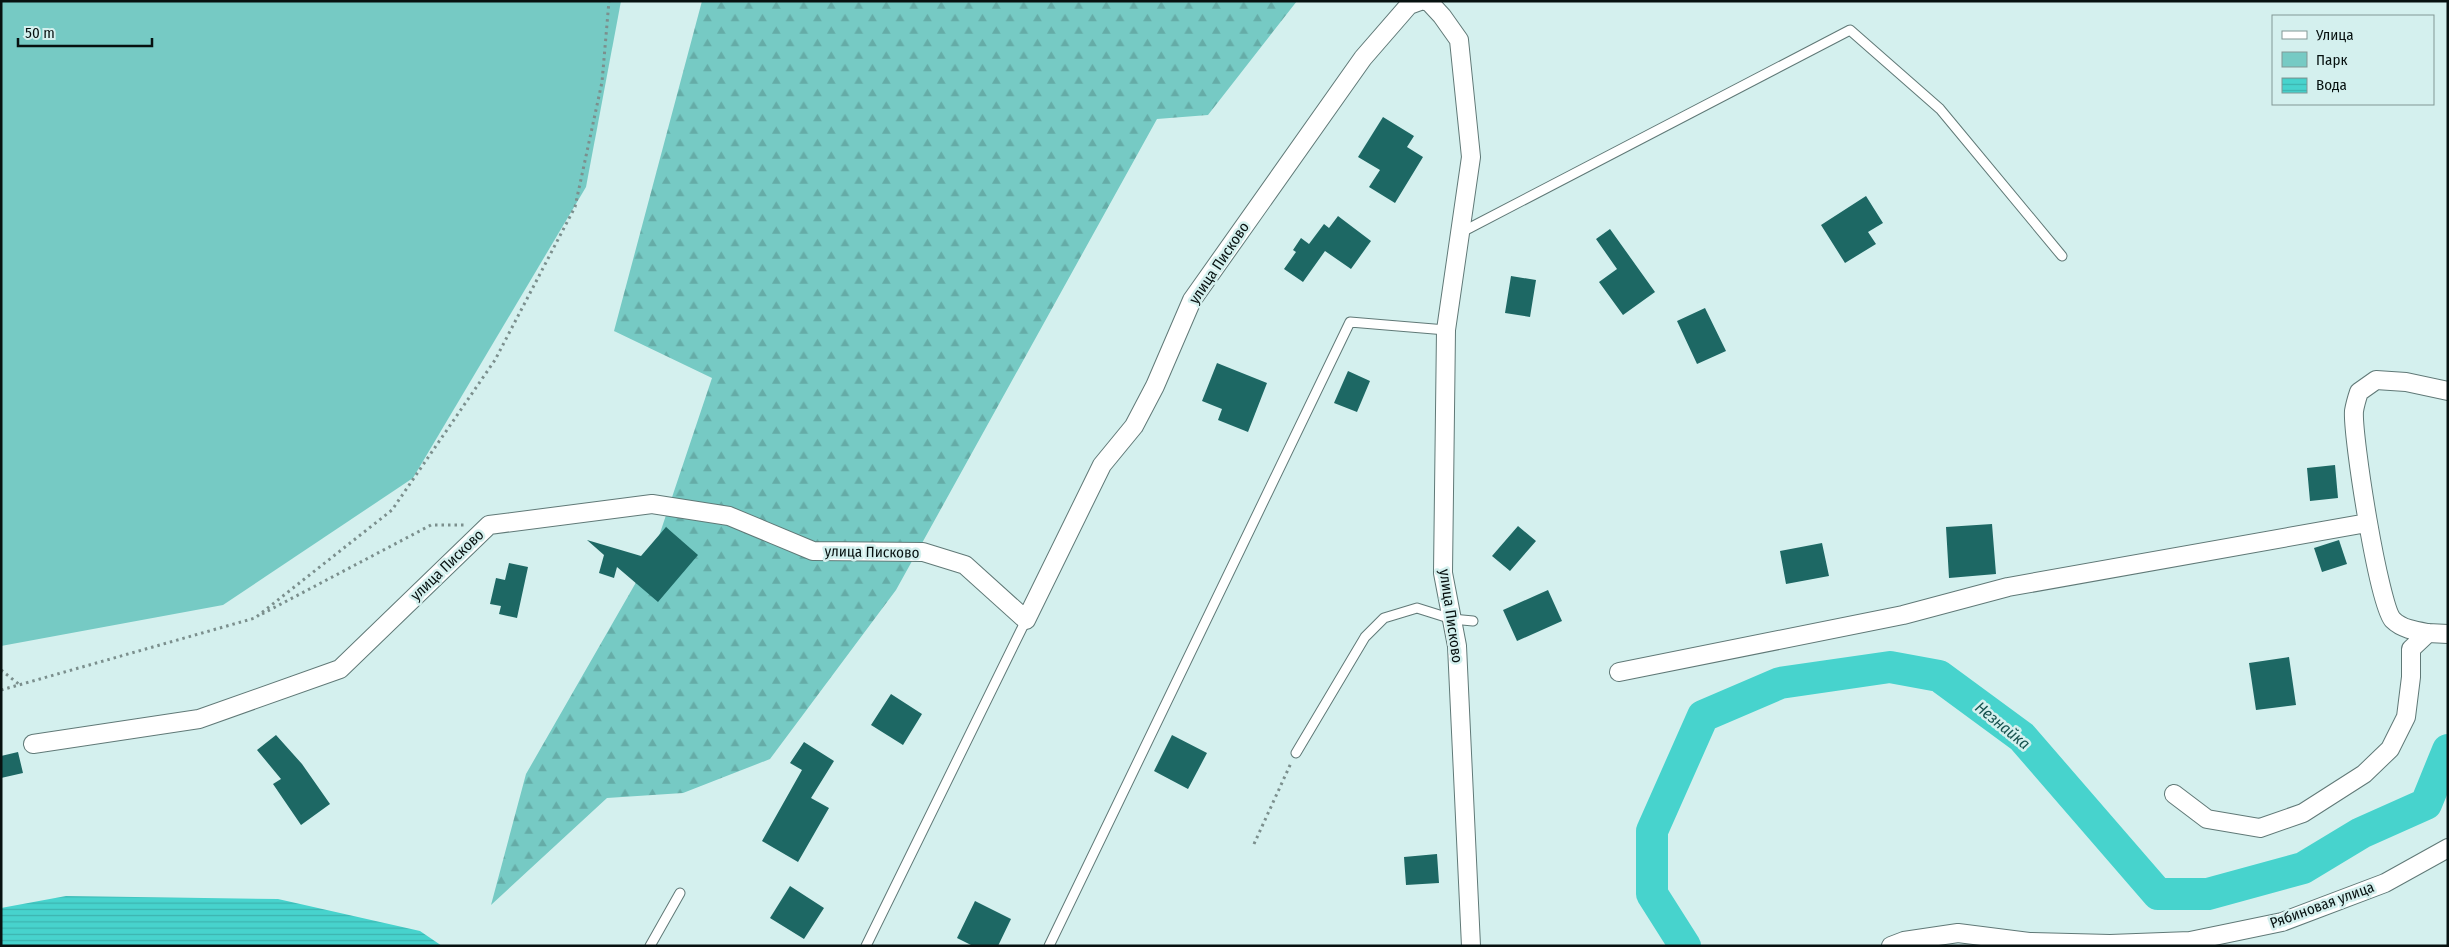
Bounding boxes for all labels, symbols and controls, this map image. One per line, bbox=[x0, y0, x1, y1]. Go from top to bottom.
scale bar bbox=[18, 15, 151, 47]
legend bbox=[2272, 15, 2434, 105]
text: 50 m bbox=[25, 24, 55, 42]
text: Улица bbox=[2315, 26, 2354, 44]
text: Парк bbox=[2316, 51, 2347, 69]
text: Вода bbox=[2316, 76, 2347, 94]
street label: улица Писково bbox=[1185, 219, 1253, 307]
street label: улица Писково bbox=[407, 526, 487, 604]
street label: улица Писково bbox=[824, 542, 920, 562]
street label: улица Писково bbox=[1435, 568, 1467, 664]
water label: Незнайка bbox=[1971, 697, 2034, 753]
street label: Рябиновая улица bbox=[2267, 878, 2377, 932]

